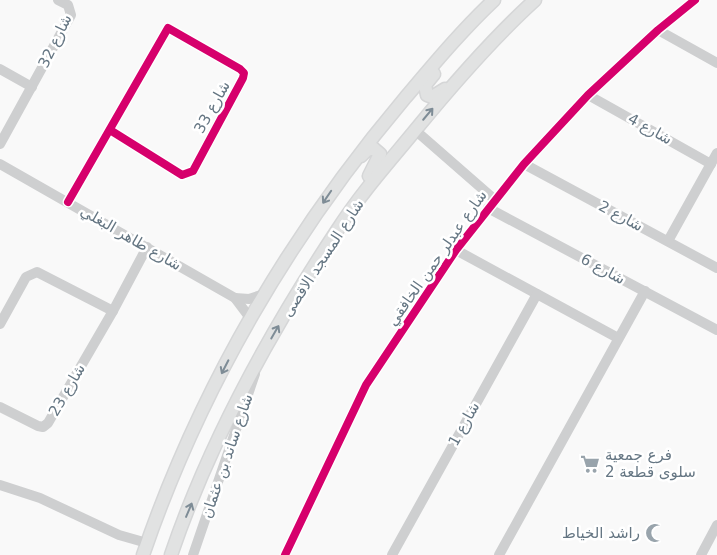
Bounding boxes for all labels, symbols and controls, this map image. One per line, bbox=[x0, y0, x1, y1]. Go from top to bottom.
street label: شارع 32 bbox=[34, 11, 76, 71]
street label: شارع 33 bbox=[190, 78, 234, 136]
one-way arrow bbox=[423, 107, 434, 120]
street label: شارع 4 bbox=[625, 110, 675, 148]
street label: شارع عبدلر حمن الخافقي bbox=[383, 187, 491, 330]
one-way arrow bbox=[322, 190, 332, 204]
street label: شارع المسجد الاقصى bbox=[278, 196, 368, 320]
street label: شارع 2 bbox=[596, 197, 646, 235]
street label: شارع طاهر البغلي bbox=[77, 202, 185, 275]
street label: شارع 6 bbox=[578, 250, 628, 288]
one-way arrow bbox=[270, 325, 280, 340]
one-way arrow bbox=[220, 359, 229, 374]
street label: شارع 23 bbox=[45, 361, 89, 419]
street label: شارع ساند بن عثمان bbox=[197, 392, 257, 520]
street label: شارع 1 bbox=[445, 399, 483, 449]
place label: فرع جمعية سلوى قطعة 2 bbox=[605, 446, 696, 481]
supermarket icon: فرع جمعية سلوى قطعة 2 bbox=[579, 453, 601, 475]
one-way arrow bbox=[184, 503, 194, 518]
mosque icon: راشد الخياط bbox=[644, 522, 666, 544]
place label: راشد الخياط bbox=[562, 524, 640, 542]

